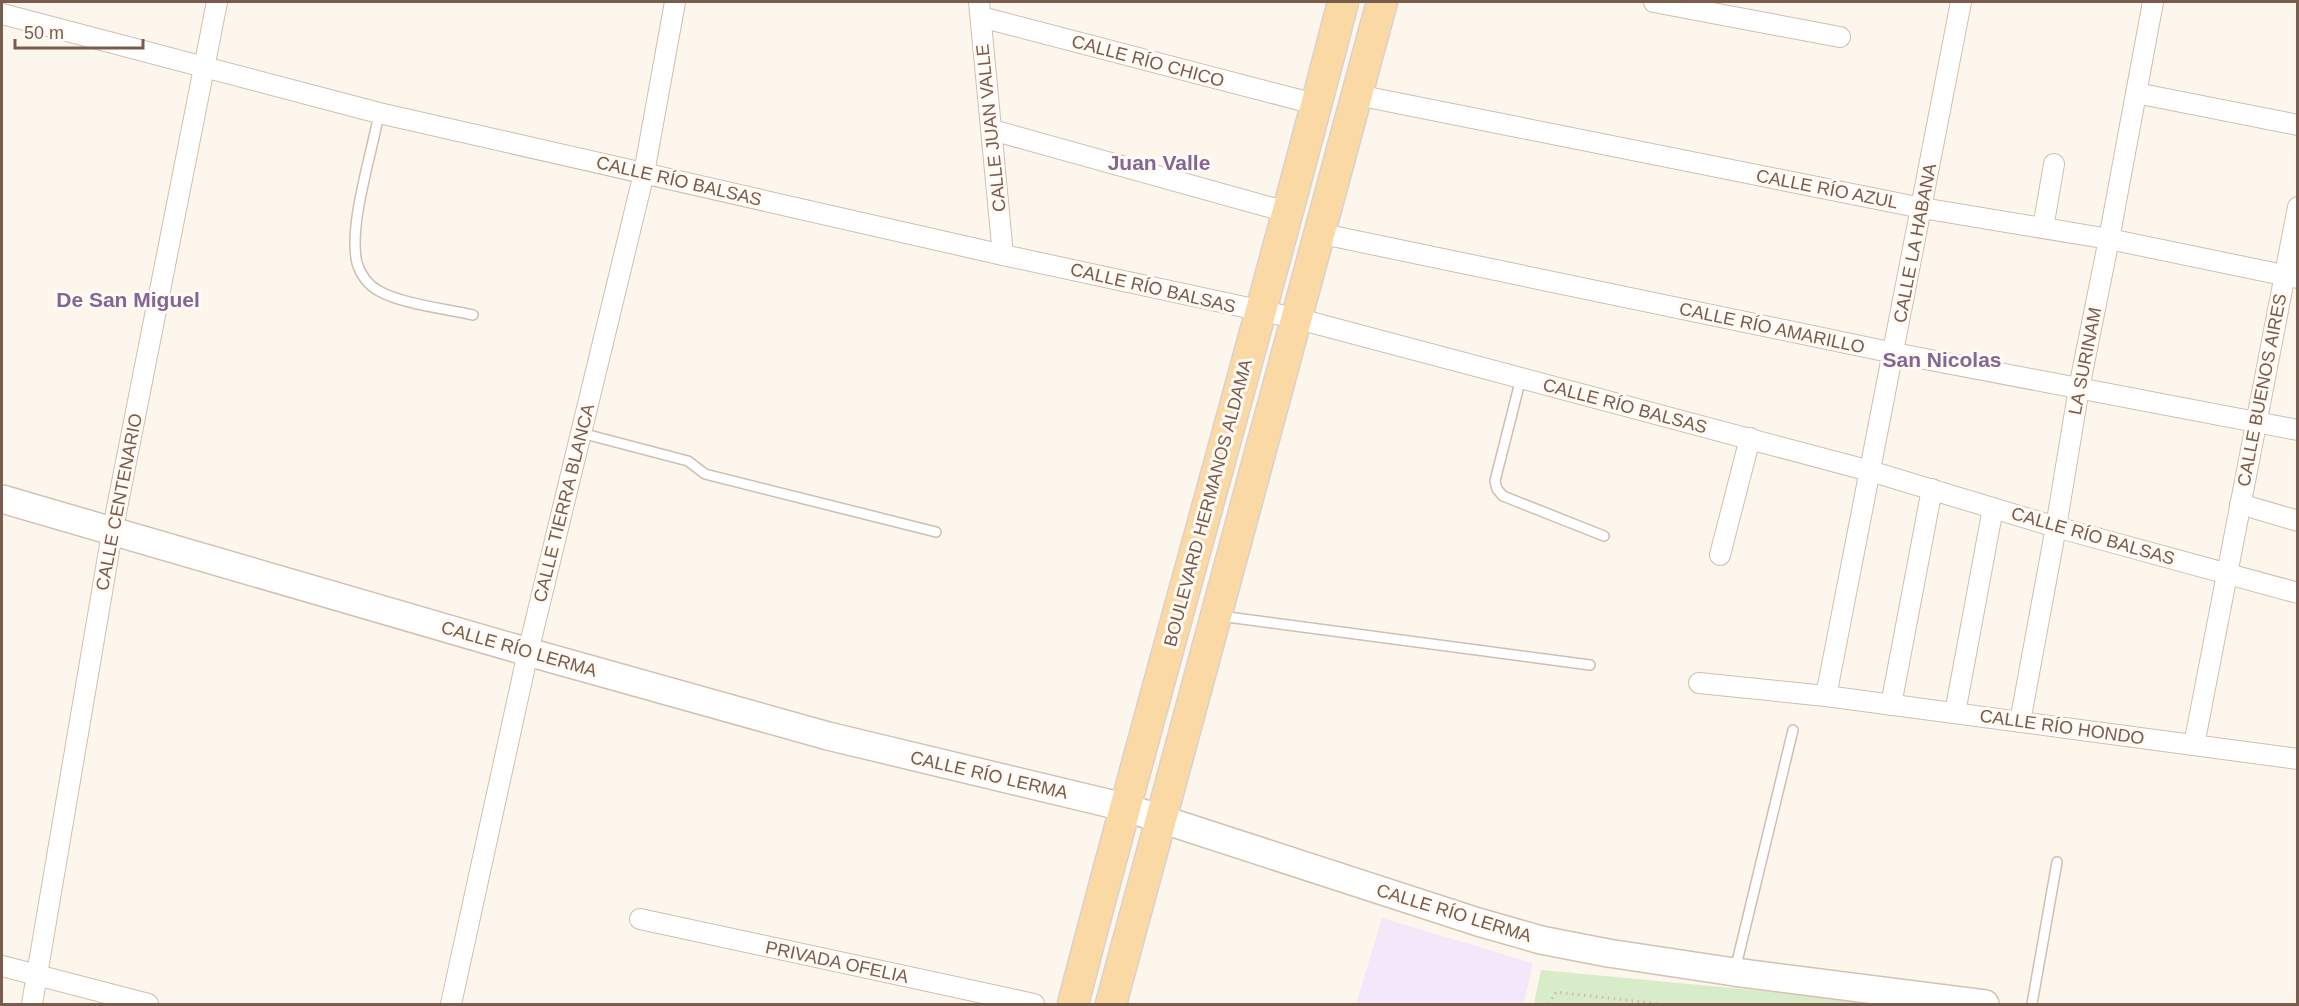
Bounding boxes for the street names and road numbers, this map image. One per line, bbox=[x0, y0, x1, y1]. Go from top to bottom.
street label: CALLE RÍO CHICO bbox=[1070, 31, 1226, 91]
street label: CALLE JUAN VALLE bbox=[972, 43, 1010, 213]
street label: CALLE RÍO BALSAS bbox=[594, 152, 764, 210]
street label: CALLE LA HABANA bbox=[1890, 162, 1940, 324]
street label: CALLE RÍO AZUL bbox=[1754, 165, 1900, 213]
street label: CALLE RÍO BALSAS bbox=[1068, 259, 1238, 317]
street label: CALLE BUENOS AIRES bbox=[2233, 292, 2291, 488]
street label: CALLE RÍO AMARILLO bbox=[1677, 299, 1867, 357]
street label: LA SURINAM bbox=[2065, 306, 2105, 416]
street label: BOULEVARD HERMANOS ALDAMA bbox=[1160, 357, 1256, 649]
street label: CALLE RÍO BALSAS bbox=[1541, 374, 1709, 438]
street label: CALLE TIERRA BLANCA bbox=[530, 402, 598, 604]
street label: CALLE CENTENARIO bbox=[92, 412, 146, 592]
street label: CALLE RÍO BALSAS bbox=[2009, 503, 2177, 569]
street label: CALLE RÍO LERMA bbox=[439, 617, 599, 681]
street label: CALLE RÍO HONDO bbox=[1978, 706, 2146, 748]
street label: CALLE RÍO LERMA bbox=[908, 747, 1070, 803]
street label: CALLE RÍO LERMA bbox=[1374, 880, 1534, 946]
street label: PRIVADA OFELIA bbox=[764, 937, 910, 987]

